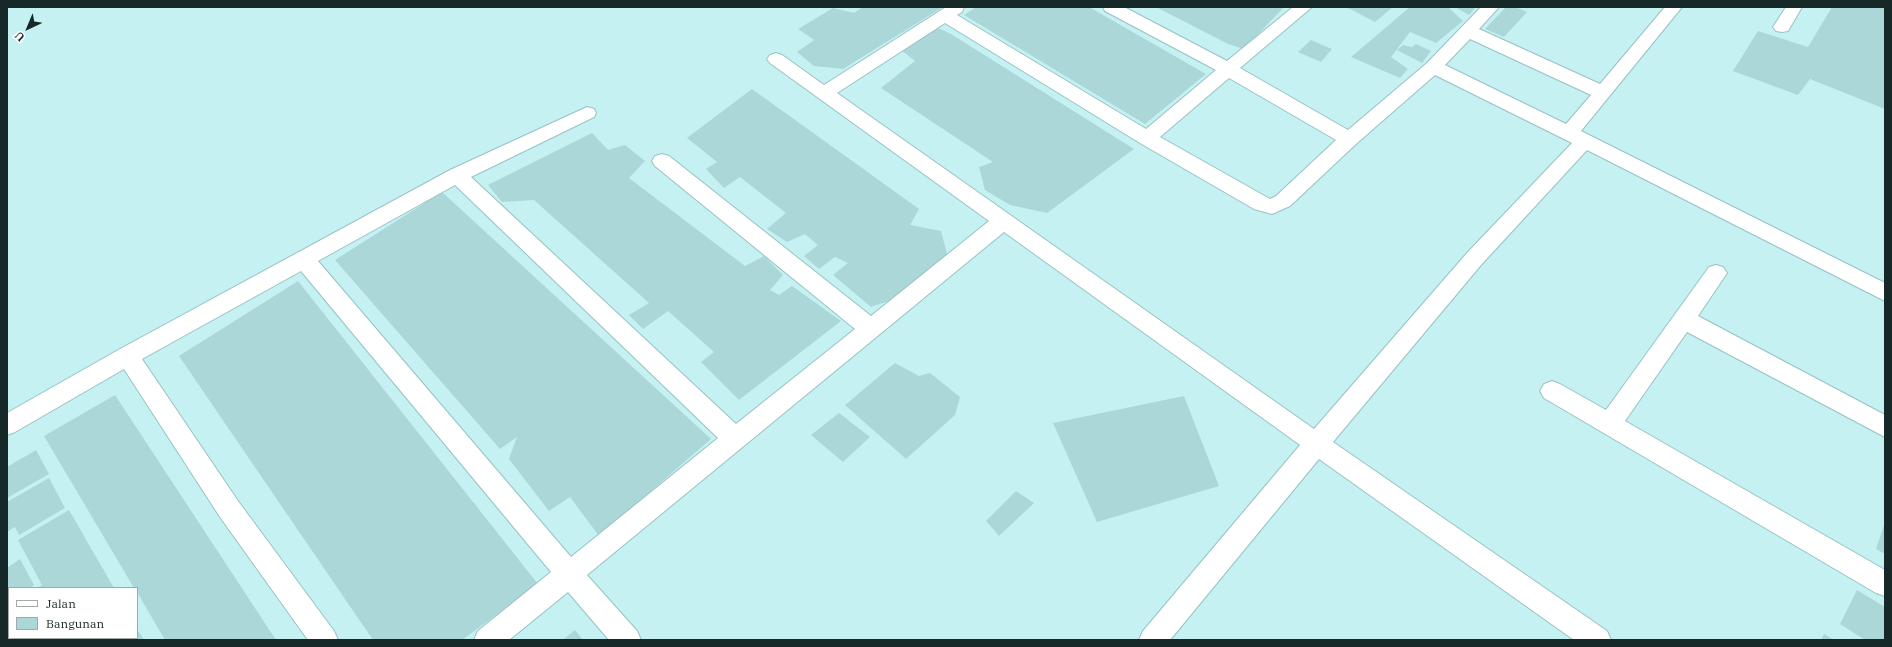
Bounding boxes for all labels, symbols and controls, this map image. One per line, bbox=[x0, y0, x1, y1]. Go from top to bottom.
north arrow bbox=[8, 8, 48, 48]
text: U bbox=[12, 29, 28, 45]
legend bbox=[8, 587, 138, 639]
text: Jalan bbox=[46, 596, 76, 611]
text: Bangunan bbox=[46, 616, 104, 631]

